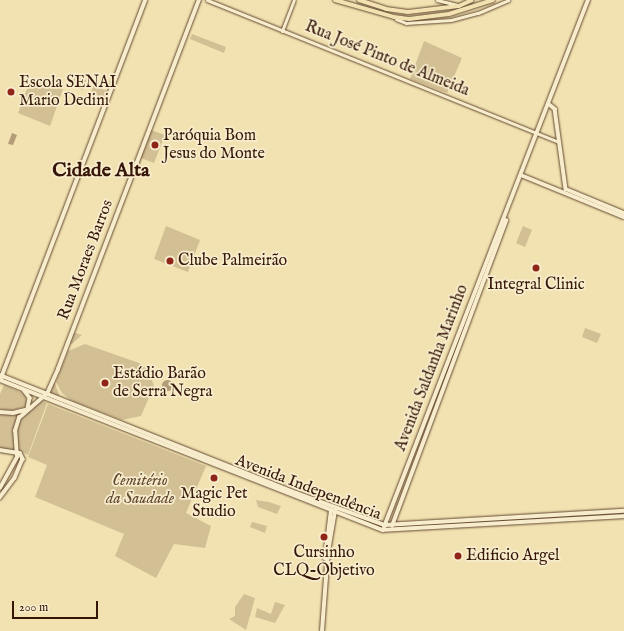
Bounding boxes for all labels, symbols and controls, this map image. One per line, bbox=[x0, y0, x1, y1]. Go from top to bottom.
street label: Rua José Pinto de Almeida bbox=[302, 17, 472, 101]
place label: Escola SENAI Mario Dedini bbox=[19, 73, 116, 111]
marker: Escola SENAI Mario Dedini bbox=[6, 87, 16, 97]
place label: Paróquia Bom Jesus do Monte bbox=[163, 126, 265, 164]
marker: Paróquia Bom Jesus do Monte bbox=[150, 140, 160, 150]
district label: Cidade Alta bbox=[52, 158, 150, 182]
street label: Rua Moraes Barros bbox=[54, 197, 118, 323]
place label: Clube Palmeirão bbox=[178, 251, 287, 271]
marker: Clube Palmeirão bbox=[165, 256, 175, 266]
marker: Integral Clinic bbox=[530, 262, 542, 274]
place label: Integral Clinic bbox=[487, 275, 585, 295]
street label: Avenida Saldanha Marinho bbox=[391, 282, 473, 454]
place label: Estádio Barão de Serra Negra bbox=[113, 364, 212, 402]
marker: Estádio Barão de Serra Negra bbox=[100, 378, 110, 388]
street label: Avenida Independência bbox=[232, 451, 384, 525]
park label: Cemitério da Saudade bbox=[106, 471, 174, 509]
marker: Magic Pet Studio bbox=[209, 473, 219, 483]
place label: Magic Pet Studio bbox=[180, 484, 248, 522]
marker: Cursinho CLQ-Objetivo bbox=[319, 532, 329, 542]
place label: Cursinho CLQ-Objetivo bbox=[273, 543, 375, 581]
place label: Edificio Argel bbox=[466, 546, 559, 566]
marker: Edificio Argel bbox=[453, 551, 463, 561]
scale bar bbox=[14, 593, 100, 619]
text: 200 m bbox=[19, 600, 48, 615]

